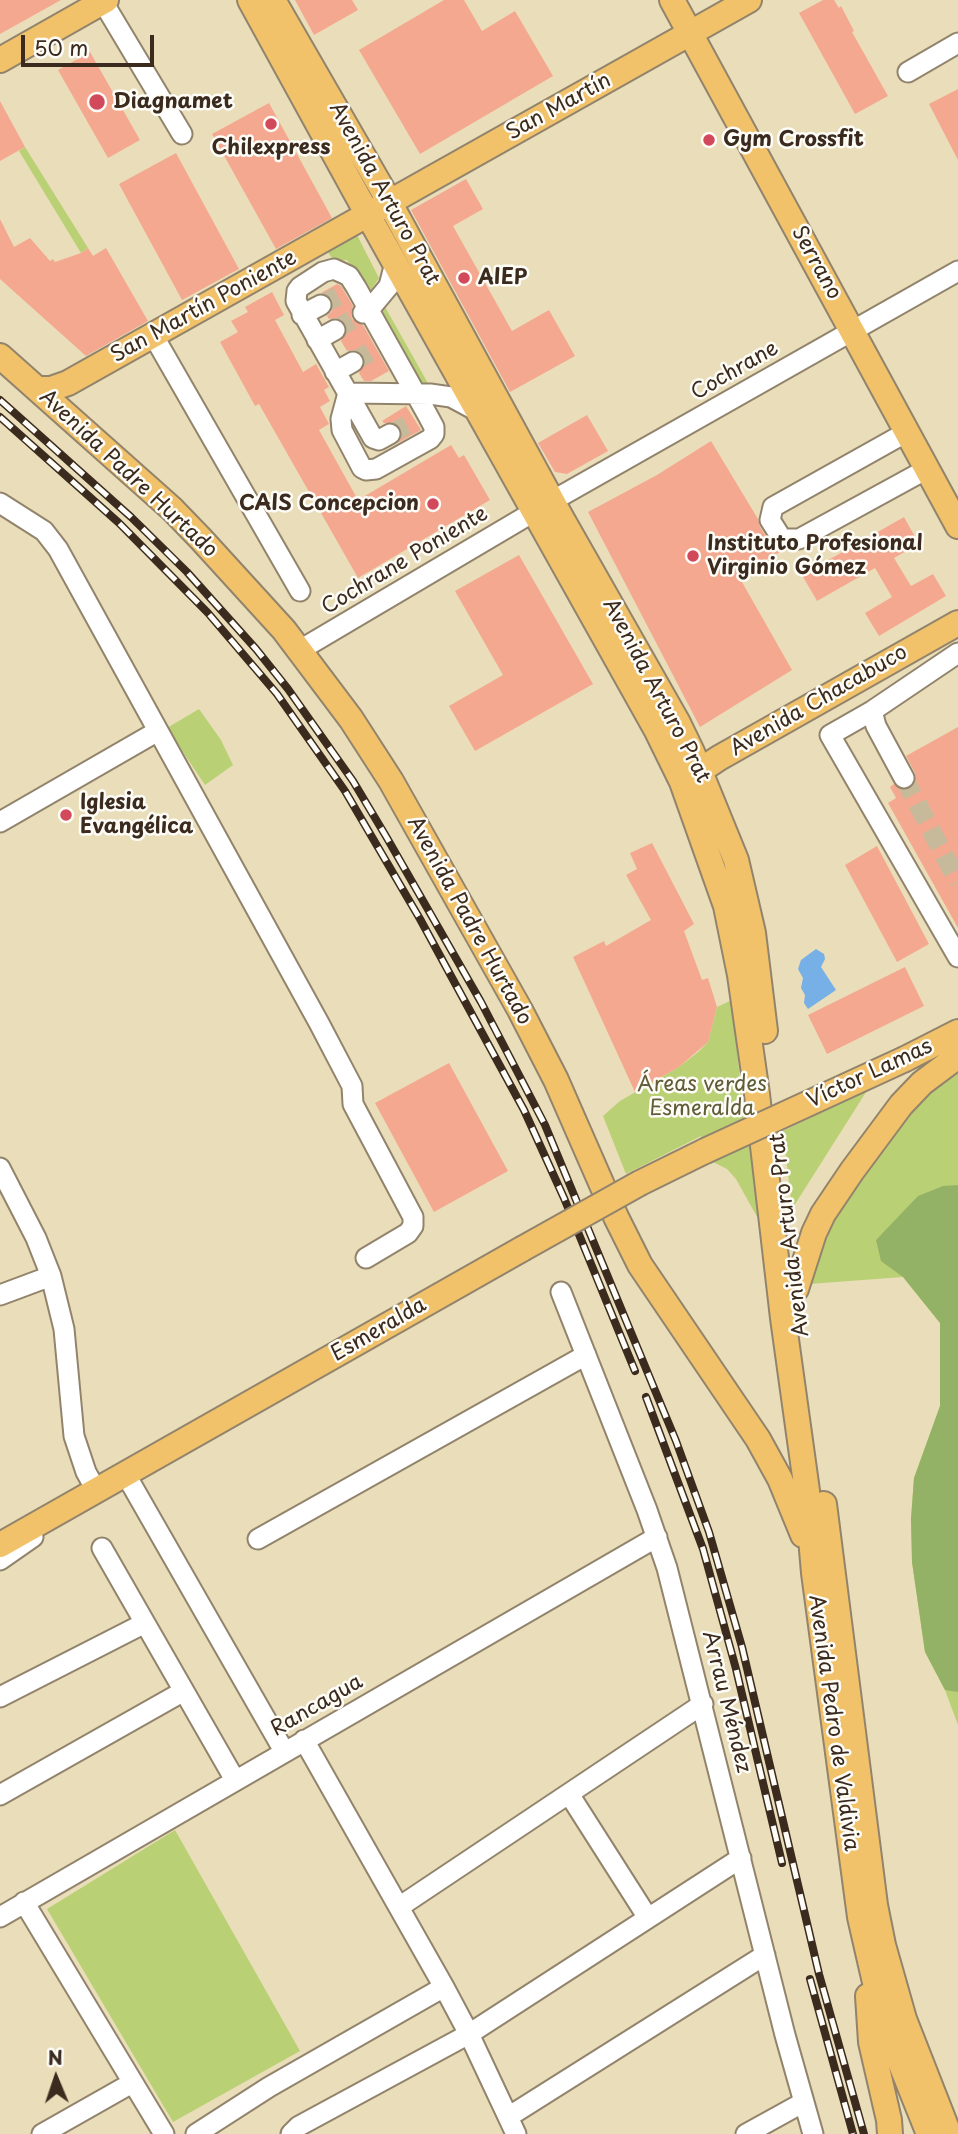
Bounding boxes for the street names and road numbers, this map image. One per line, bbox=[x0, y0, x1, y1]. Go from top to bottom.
street label: San Martín bbox=[502, 68, 616, 146]
street label: Avenida Arturo Prat bbox=[323, 98, 445, 290]
street label: Serrano bbox=[786, 222, 846, 304]
street label: San Martín Poniente bbox=[107, 245, 301, 369]
street label: Cochrane bbox=[687, 336, 783, 406]
street label: Avenida Padre Hurtado bbox=[34, 385, 222, 563]
street label: Cochrane Poniente bbox=[317, 501, 493, 621]
street label: Avenida Arturo Prat bbox=[597, 595, 715, 787]
street label: Avenida Chacabuco bbox=[726, 640, 912, 762]
street label: Avenida Padre Hurtado bbox=[401, 812, 537, 1030]
street label: Víctor Lamas bbox=[804, 1034, 936, 1114]
street label: Avenida Arturo Prat bbox=[765, 1132, 815, 1338]
street label: Esmeralda bbox=[327, 1293, 431, 1367]
street label: Avenida Pedro de Valdivia bbox=[803, 1593, 863, 1853]
street label: Arrau Méndez bbox=[696, 1628, 756, 1776]
street label: Rancagua bbox=[266, 1670, 368, 1742]

